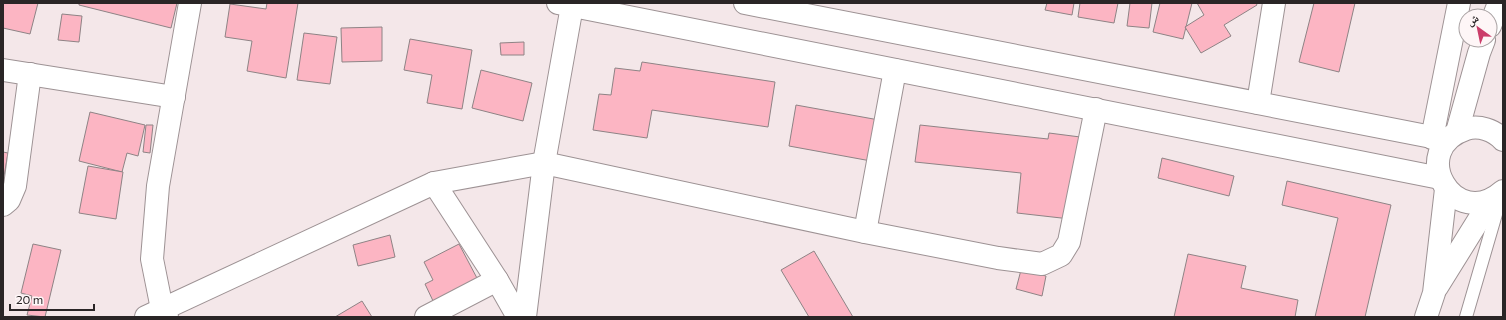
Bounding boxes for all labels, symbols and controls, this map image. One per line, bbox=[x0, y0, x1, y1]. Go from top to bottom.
north arrow bbox=[1458, 8, 1498, 48]
text: ش bbox=[1464, 10, 1482, 30]
scale bar bbox=[10, 286, 94, 312]
text: 20 m bbox=[16, 292, 43, 306]

